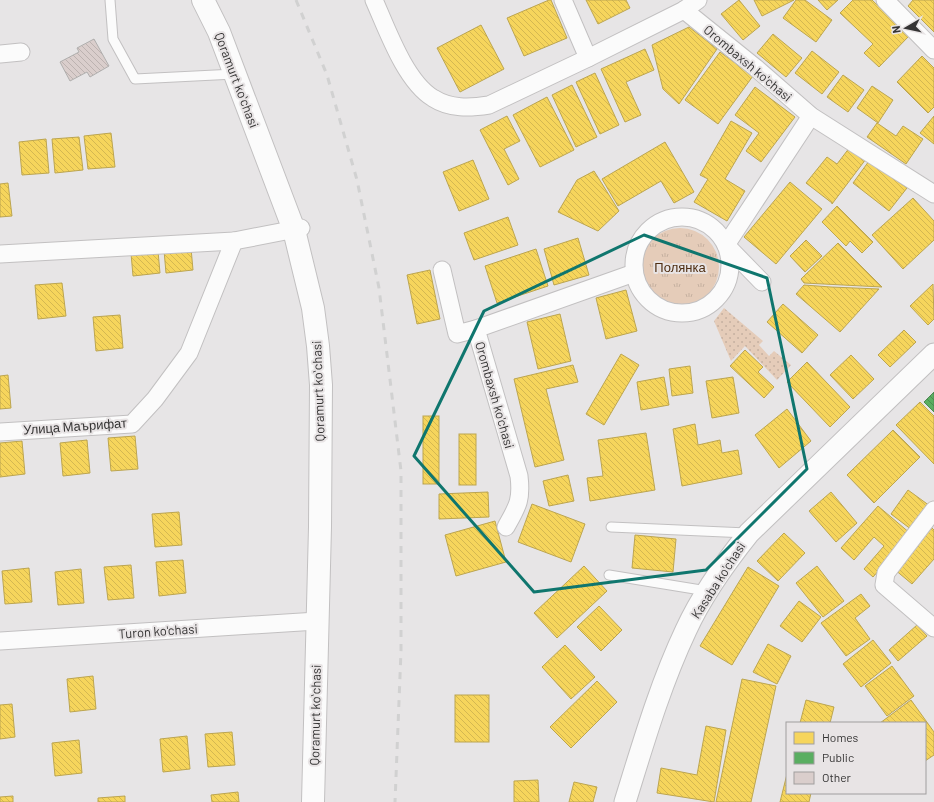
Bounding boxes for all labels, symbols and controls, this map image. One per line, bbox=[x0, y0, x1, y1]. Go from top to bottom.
north arrow bbox=[886, 8, 926, 48]
street label: Orombaxsh ko'chasi bbox=[701, 21, 795, 105]
text: N bbox=[889, 25, 903, 34]
street label: Qoramurt koʻchasi bbox=[211, 30, 263, 130]
park label: Полянка bbox=[654, 259, 706, 275]
street label: Qoramurt koʻchasi bbox=[308, 340, 328, 442]
street label: Orombaxsh ko'chasi bbox=[472, 340, 518, 450]
street label: Улица Маърифат bbox=[23, 414, 127, 438]
street label: Kasaba ko'chasi bbox=[687, 539, 749, 621]
street label: Turon ko'chasi bbox=[118, 620, 198, 642]
street label: Qoramurt koʻchasi bbox=[306, 664, 324, 766]
legend bbox=[786, 722, 926, 794]
text: Homes bbox=[822, 730, 859, 744]
text: Public bbox=[822, 750, 854, 764]
text: Other bbox=[822, 770, 852, 784]

